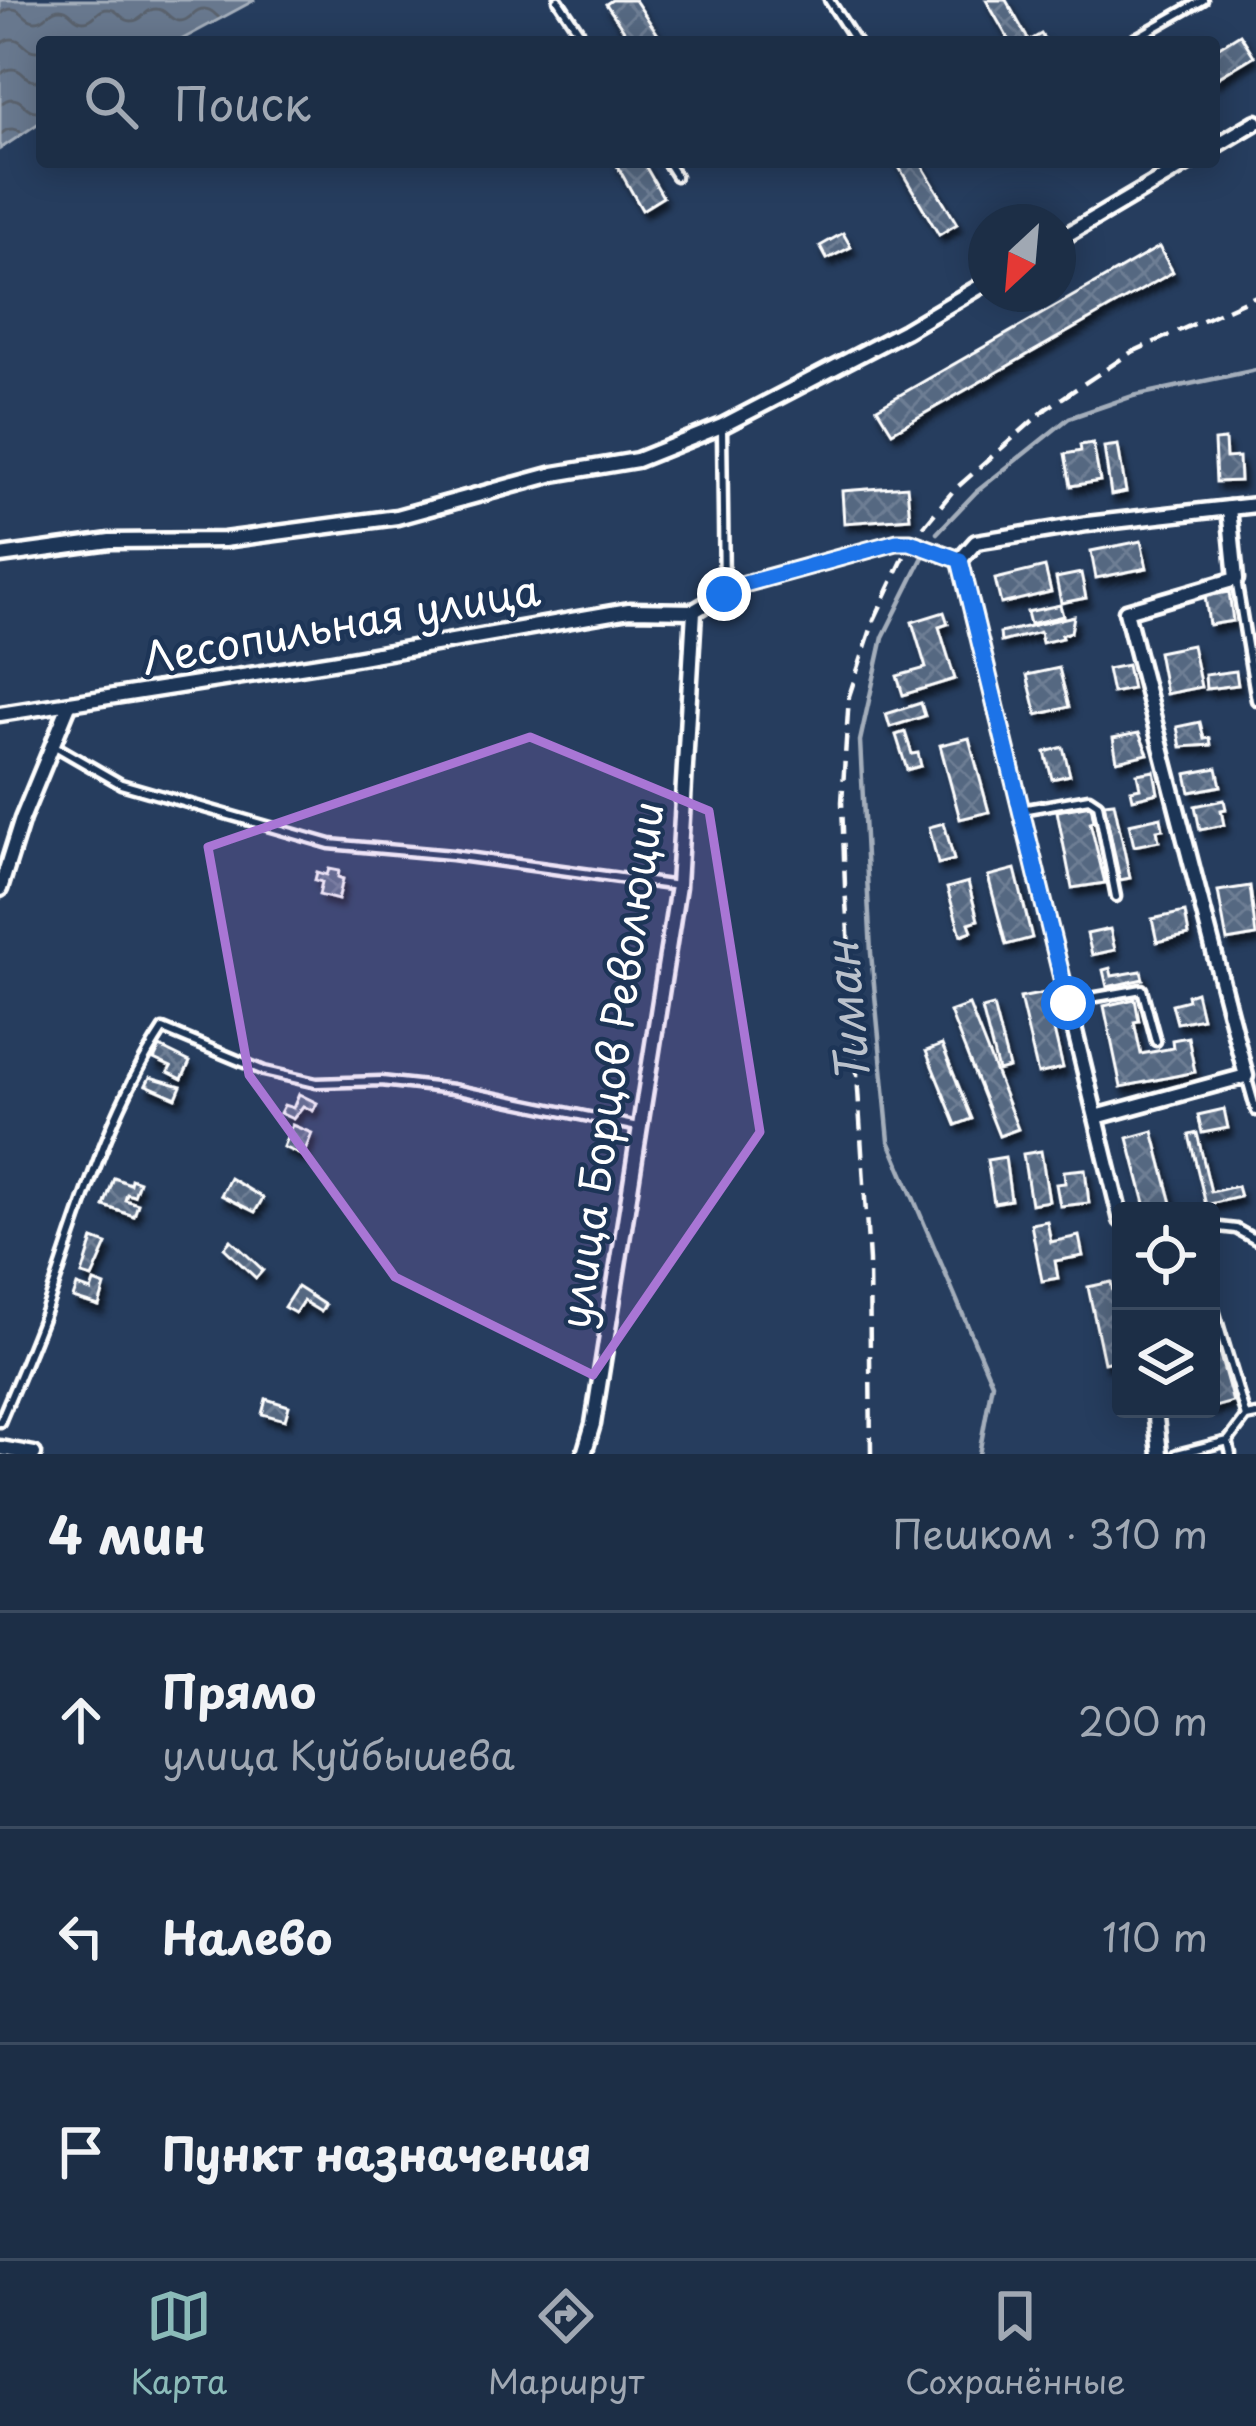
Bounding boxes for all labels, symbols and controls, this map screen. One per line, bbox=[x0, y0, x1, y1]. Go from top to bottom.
search box bbox=[36, 36, 1220, 168]
text: Поиск bbox=[174, 68, 311, 136]
icon: search bbox=[78, 69, 144, 135]
north arrow bbox=[968, 204, 1076, 312]
street label: Лесопильная улица bbox=[137, 556, 545, 689]
route end bbox=[697, 567, 751, 621]
street label: улица Борцов Революции bbox=[541, 797, 678, 1332]
water label: Тиман bbox=[805, 937, 885, 1087]
route start bbox=[1041, 976, 1095, 1030]
map controls bbox=[1112, 1202, 1220, 1418]
button: locate bbox=[1112, 1202, 1220, 1310]
button: layers bbox=[1112, 1310, 1220, 1418]
text: 4 мин bbox=[48, 1494, 206, 1571]
text: Пешком · 310 m bbox=[892, 1503, 1208, 1562]
text: Прямо bbox=[162, 1656, 316, 1724]
icon: ahead bbox=[48, 1687, 114, 1753]
text: 200 m bbox=[1078, 1690, 1208, 1749]
text: улица Куйбышева bbox=[162, 1724, 515, 1783]
text: Налево bbox=[162, 1902, 332, 1970]
icon: left bbox=[48, 1903, 114, 1969]
text: 110 m bbox=[1102, 1906, 1208, 1965]
text: Пункт назначения bbox=[162, 2118, 592, 2186]
icon: arrive bbox=[48, 2119, 114, 2185]
tab: Карта bbox=[130, 2283, 227, 2405]
tab: Маршрут bbox=[488, 2283, 644, 2405]
tab: Сохранённые bbox=[905, 2283, 1126, 2405]

